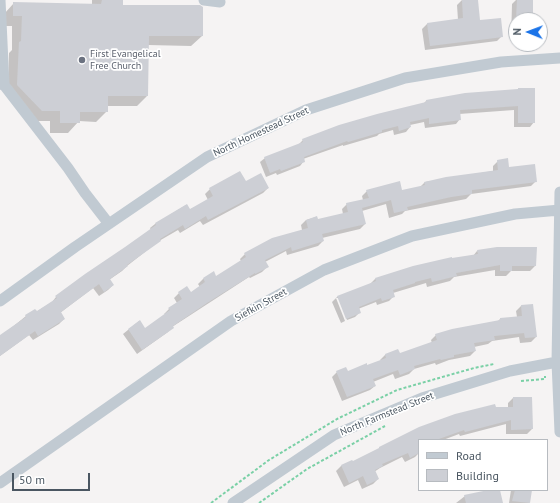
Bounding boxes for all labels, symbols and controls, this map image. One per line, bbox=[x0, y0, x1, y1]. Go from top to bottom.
north arrow bbox=[508, 12, 548, 52]
text: N bbox=[510, 28, 524, 36]
place label: First Evangelical Free Church bbox=[90, 48, 161, 72]
marker: First Evangelical Free Church bbox=[77, 55, 87, 65]
street label: North Homestead Street bbox=[211, 105, 311, 159]
street label: Siefkin Street bbox=[233, 286, 289, 324]
street label: North Farmstead Street bbox=[338, 390, 436, 438]
legend bbox=[418, 439, 548, 491]
text: Road bbox=[456, 448, 481, 463]
scale bar bbox=[14, 465, 92, 491]
text: Building bbox=[456, 468, 499, 483]
text: 50 m bbox=[19, 472, 45, 487]

